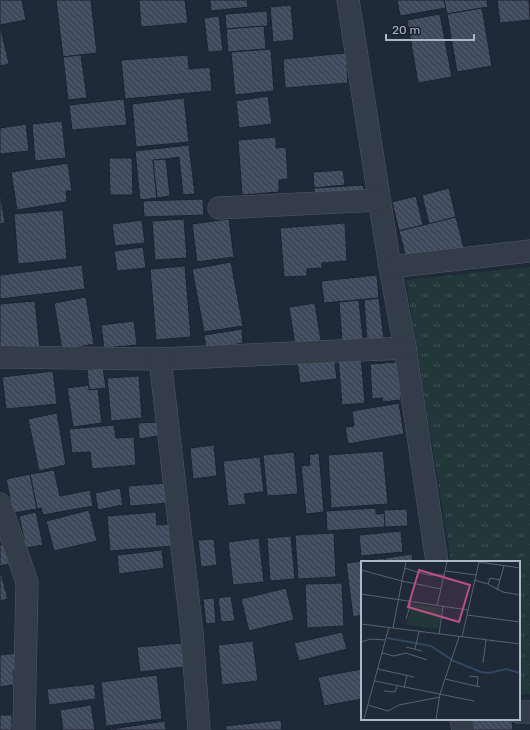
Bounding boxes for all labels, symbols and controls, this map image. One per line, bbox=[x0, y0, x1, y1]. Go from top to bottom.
scale bar bbox=[386, 16, 474, 42]
text: 20 m bbox=[392, 23, 420, 37]
inset map bbox=[361, 561, 520, 720]

